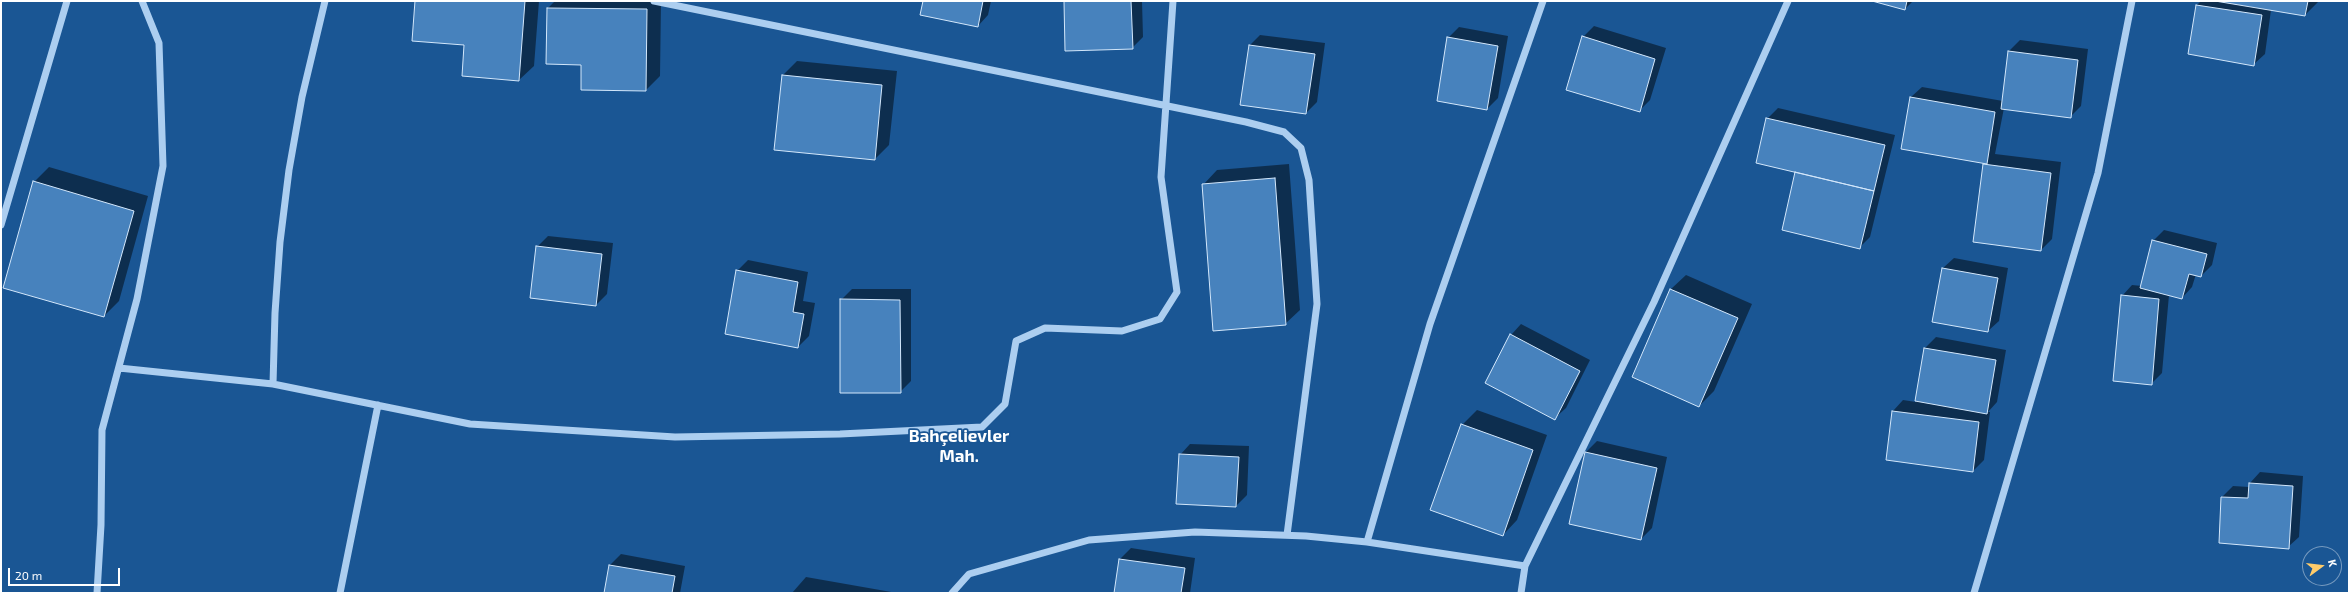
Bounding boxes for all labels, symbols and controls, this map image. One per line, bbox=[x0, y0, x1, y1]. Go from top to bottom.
district label: Bahçelievler Mah. bbox=[909, 426, 1009, 466]
north arrow bbox=[2302, 546, 2342, 586]
text: K bbox=[2326, 558, 2340, 568]
scale bar bbox=[10, 560, 122, 586]
text: 20 m bbox=[15, 568, 42, 582]

